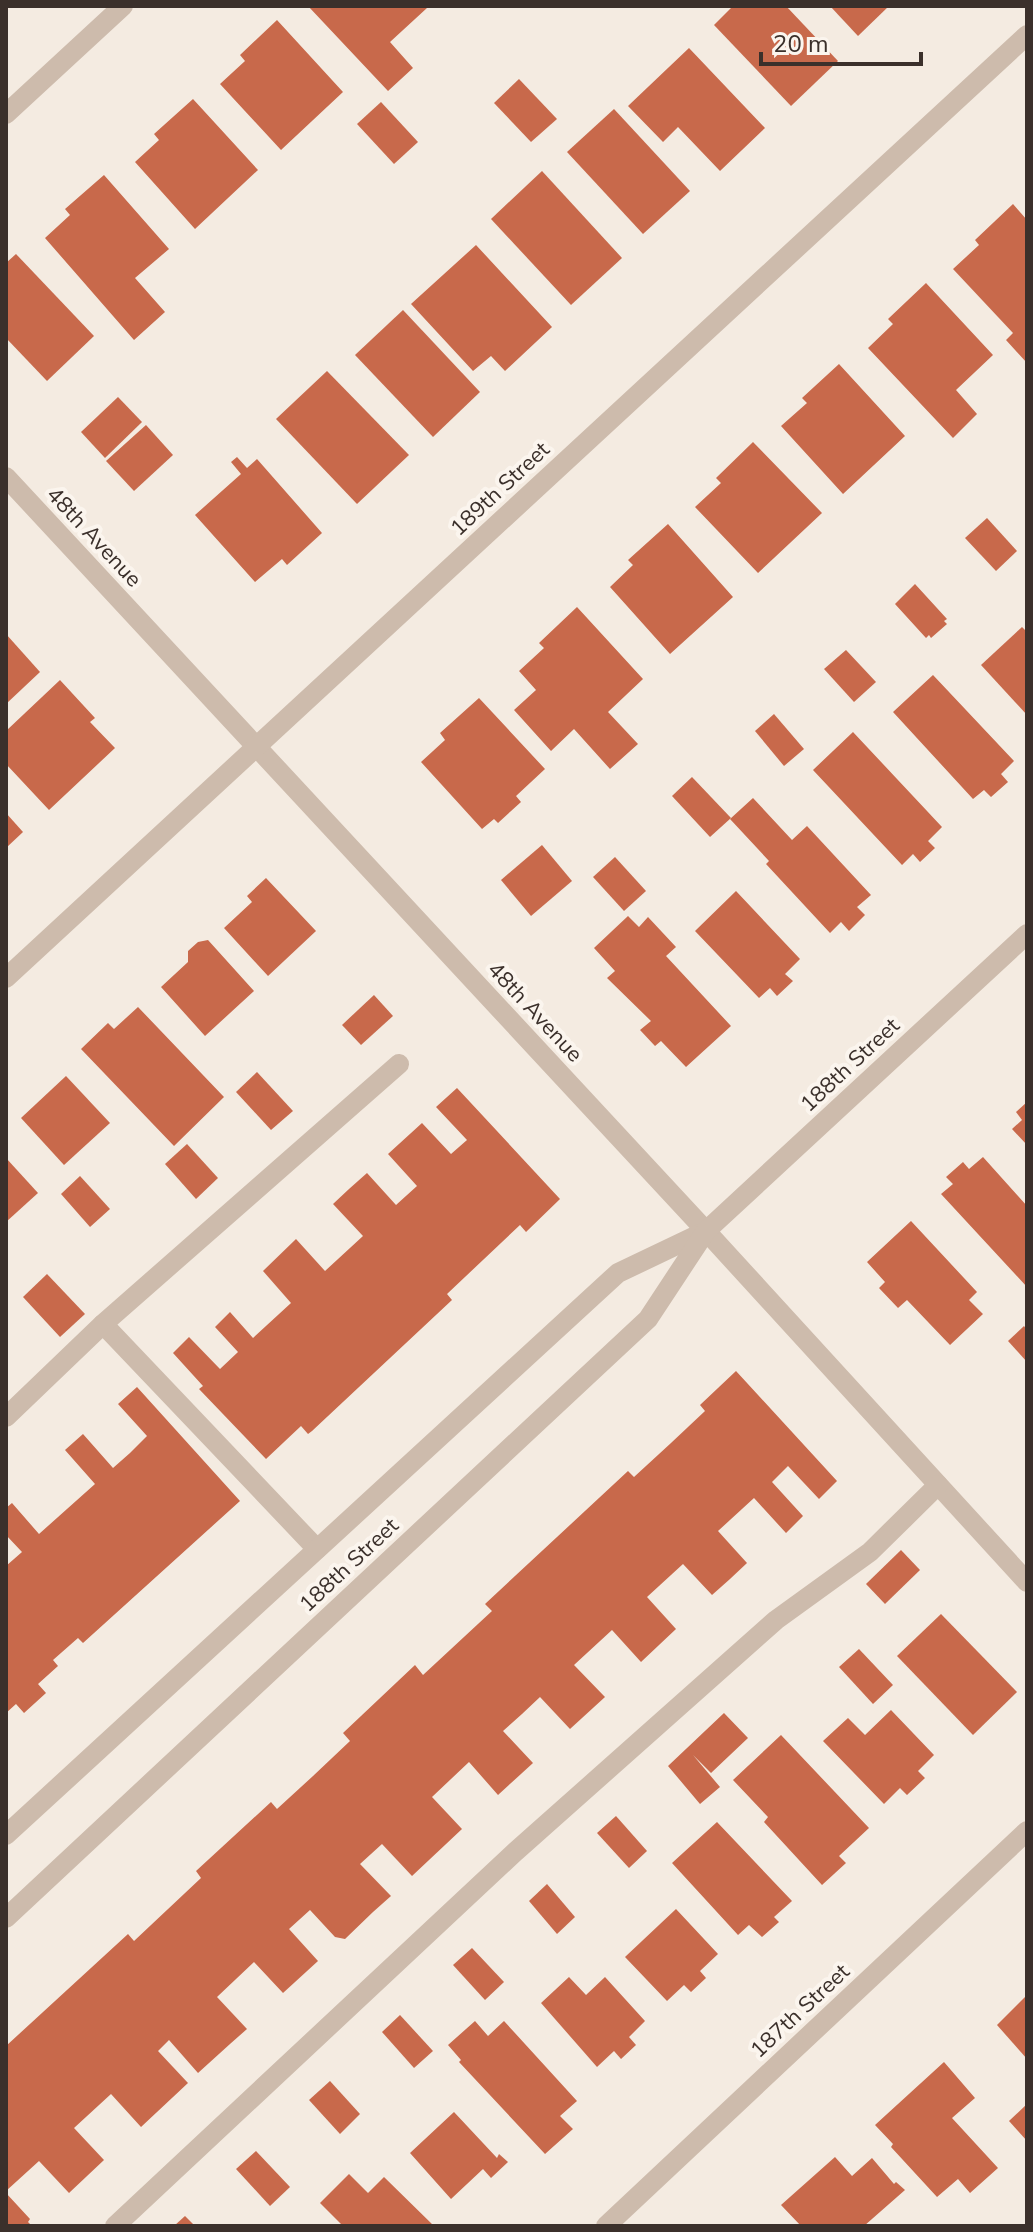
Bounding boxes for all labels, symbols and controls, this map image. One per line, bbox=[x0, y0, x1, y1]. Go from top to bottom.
scale bar bbox=[761, 16, 921, 66]
text: 20 m bbox=[773, 28, 829, 60]
street label: 189th Street bbox=[444, 435, 556, 543]
street label: 48th Avenue bbox=[40, 480, 148, 594]
street label: 48th Avenue bbox=[481, 955, 589, 1069]
street label: 188th Street bbox=[794, 1011, 906, 1119]
street label: 188th Street bbox=[293, 1511, 405, 1619]
street label: 187th Street bbox=[744, 1957, 856, 2065]

